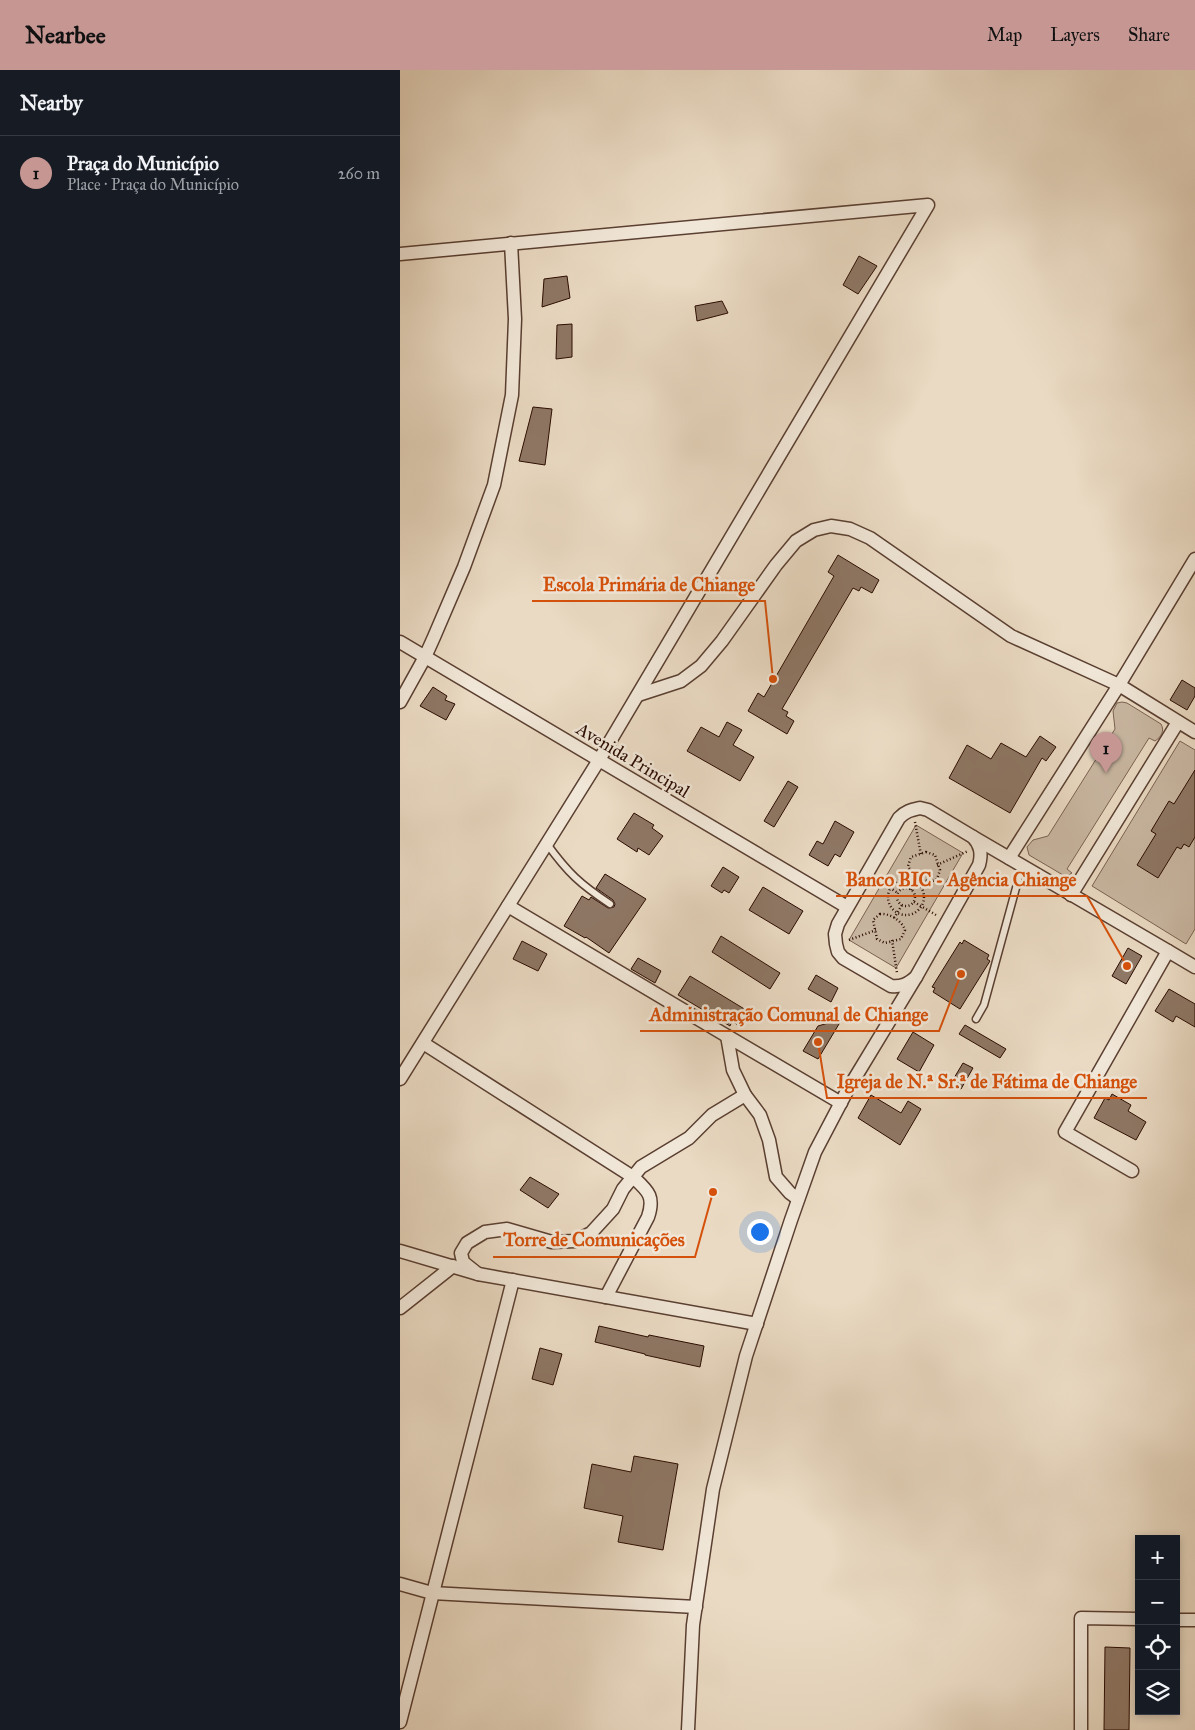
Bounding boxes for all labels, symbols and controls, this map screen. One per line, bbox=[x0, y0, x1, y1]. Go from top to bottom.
text: Nearbee bbox=[25, 20, 106, 50]
text: Map bbox=[987, 24, 1022, 46]
text: Layers bbox=[1050, 24, 1100, 46]
text: Share bbox=[1128, 24, 1170, 46]
text: Nearby bbox=[20, 90, 83, 116]
text: Praça do Município bbox=[67, 152, 219, 175]
text: 1 bbox=[33, 164, 39, 183]
text: 260 m bbox=[338, 164, 380, 183]
text: Place · Praça do Município bbox=[67, 175, 239, 194]
callout: Escola Primária de Chiange bbox=[532, 567, 765, 601]
text: Escola Primária de Chiange bbox=[543, 573, 755, 597]
street label: Avenida Principal bbox=[572, 717, 694, 802]
pin: 1 bbox=[1090, 732, 1122, 773]
callout: Banco BIC - Agência Chiange bbox=[836, 862, 1087, 896]
text: Banco BIC - Agência Chiange bbox=[846, 868, 1077, 892]
callout: Administração Comunal de Chiange bbox=[640, 997, 939, 1031]
text: Administração Comunal de Chiange bbox=[647, 1003, 929, 1027]
callout: Igreja de N.ª Sr.ª de Fátima de Chiange bbox=[827, 1064, 1147, 1098]
text: Igreja de N.ª Sr.ª de Fátima de Chiange bbox=[837, 1070, 1137, 1094]
your location bbox=[747, 1219, 773, 1245]
callout: Torre de Comunicações bbox=[493, 1223, 695, 1257]
text: Torre de Comunicações bbox=[502, 1228, 685, 1252]
map controls bbox=[1135, 1535, 1180, 1715]
button: + bbox=[1135, 1535, 1180, 1580]
button: − bbox=[1135, 1580, 1180, 1625]
button: locate bbox=[1135, 1625, 1180, 1670]
button: layers bbox=[1135, 1670, 1180, 1715]

